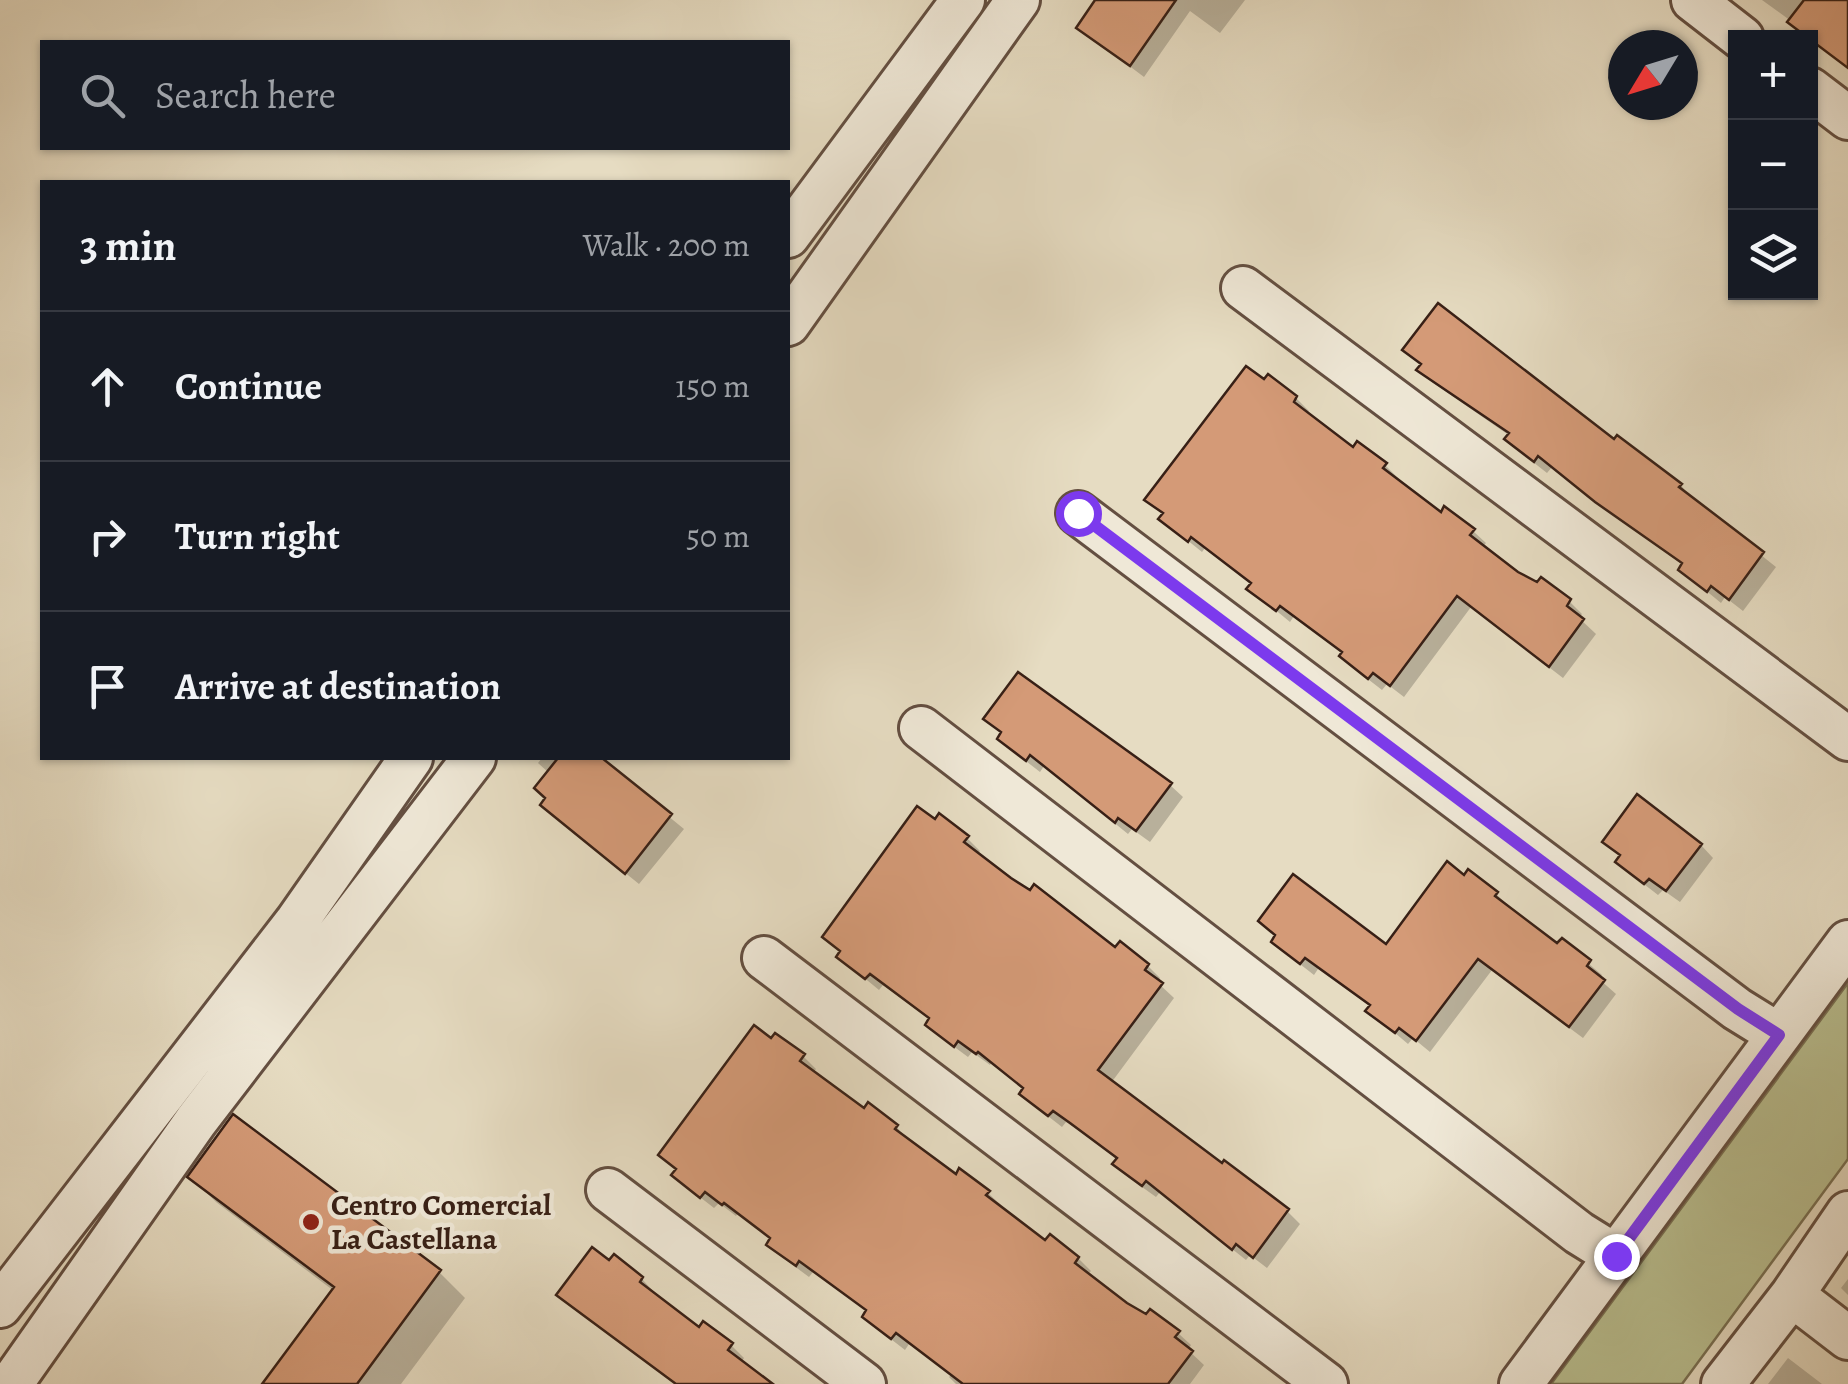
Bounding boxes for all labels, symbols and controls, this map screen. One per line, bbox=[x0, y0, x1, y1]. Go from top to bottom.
north arrow bbox=[1608, 30, 1698, 120]
map controls bbox=[1728, 30, 1818, 300]
button: + bbox=[1728, 30, 1818, 120]
search box bbox=[40, 40, 790, 150]
icon: search bbox=[75, 68, 130, 123]
text: Search here bbox=[155, 69, 336, 121]
button: − bbox=[1728, 120, 1818, 210]
button: layers bbox=[1728, 210, 1818, 300]
text: 3 min bbox=[80, 217, 176, 274]
text: Walk · 200 m bbox=[583, 223, 750, 267]
icon: ahead bbox=[80, 359, 135, 414]
text: Continue bbox=[175, 360, 322, 412]
text: 150 m bbox=[675, 364, 750, 408]
route start bbox=[1056, 491, 1102, 537]
icon: right bbox=[80, 509, 135, 564]
text: Turn right bbox=[175, 510, 340, 562]
text: 50 m bbox=[686, 514, 750, 558]
icon: arrive bbox=[80, 659, 135, 714]
text: Arrive at destination bbox=[175, 660, 501, 712]
place label: Centro Comercial La Castellana bbox=[331, 1185, 551, 1259]
marker: Centro Comercial La Castellana bbox=[300, 1211, 322, 1233]
route end bbox=[1594, 1234, 1640, 1280]

